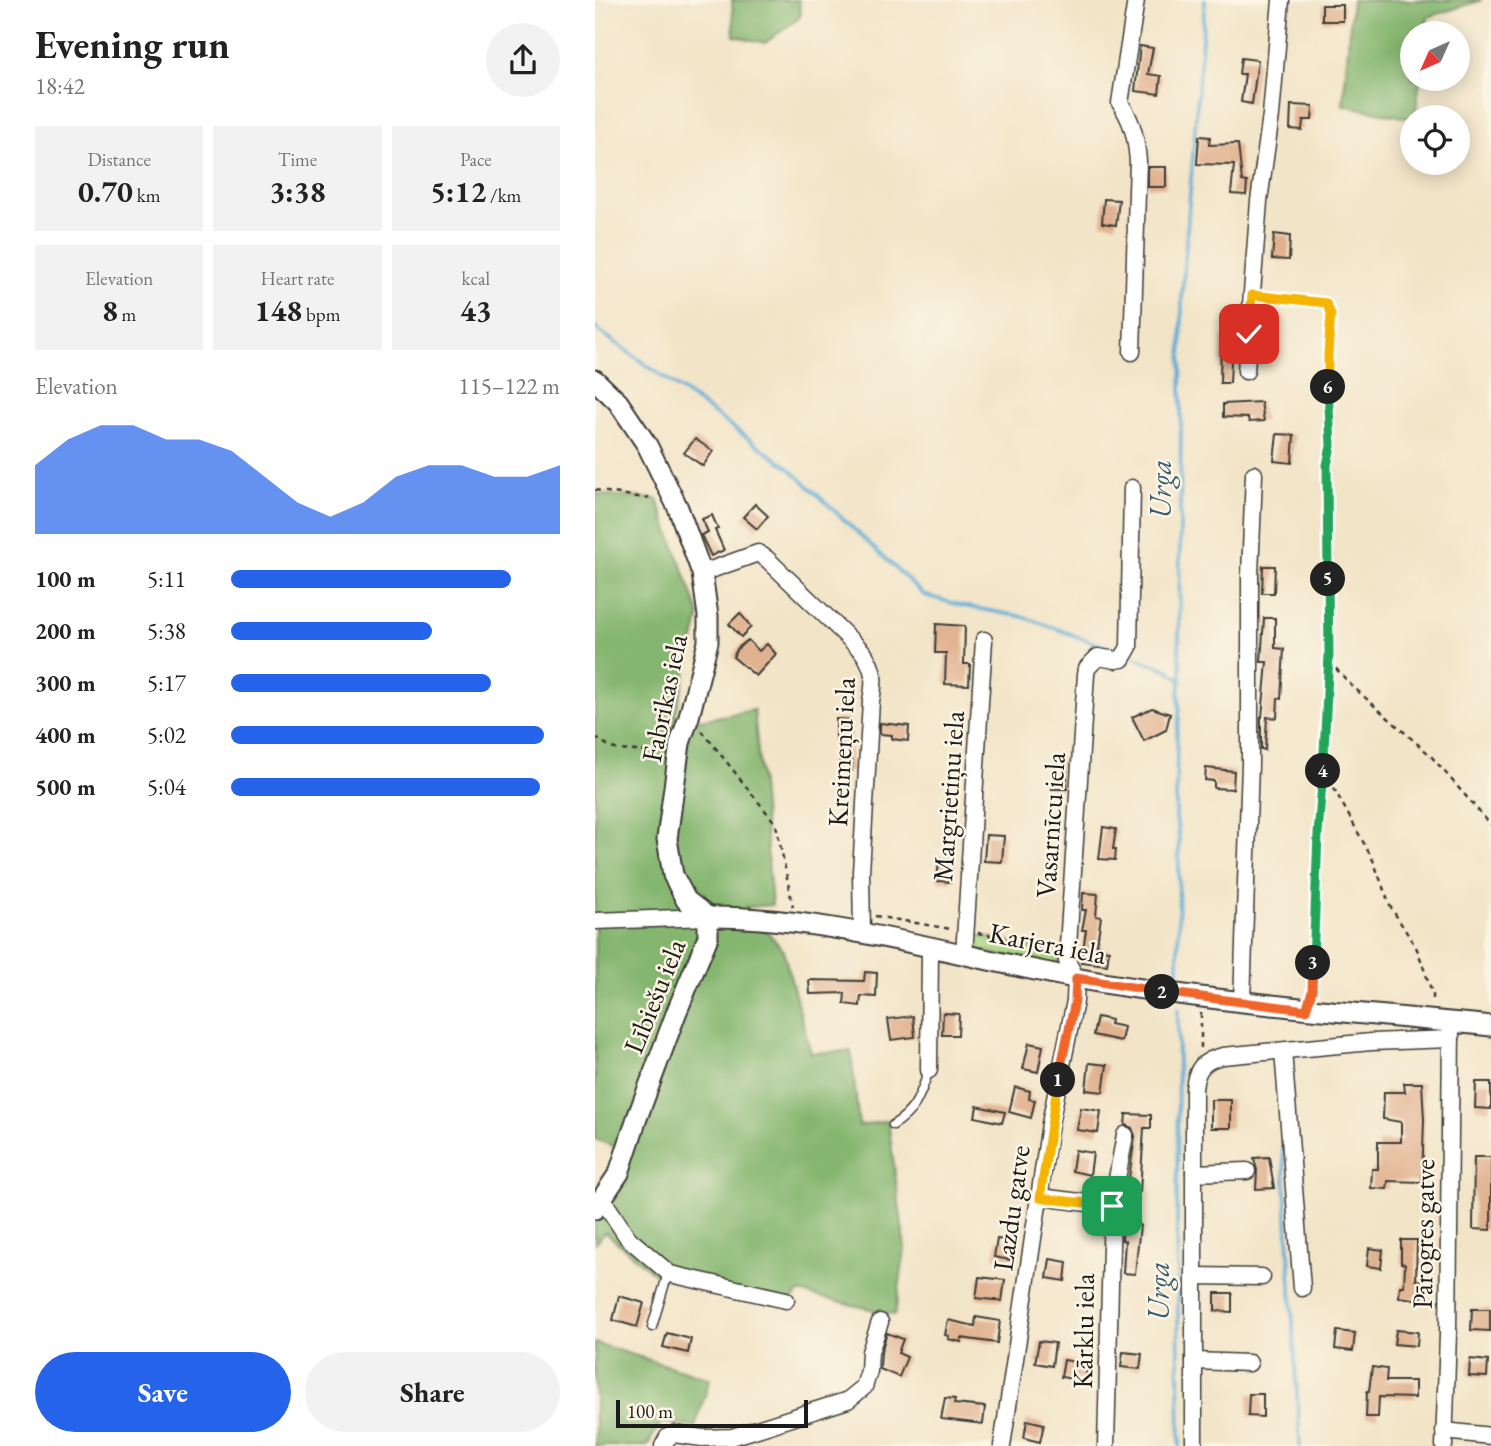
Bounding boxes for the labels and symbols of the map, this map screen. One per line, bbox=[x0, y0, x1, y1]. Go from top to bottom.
north arrow bbox=[1400, 21, 1470, 91]
pin bbox=[1219, 304, 1279, 364]
pin: 6 bbox=[1311, 370, 1345, 404]
water label: Urga bbox=[1141, 460, 1180, 518]
pin: 5 bbox=[1311, 562, 1345, 596]
street label: Fabrikas iela bbox=[633, 630, 695, 765]
street label: Kreimeņu iela bbox=[819, 675, 863, 828]
street label: Margrietiņu iela bbox=[924, 709, 972, 883]
street label: Vasarnīcu iela bbox=[1027, 750, 1073, 899]
pin: 4 bbox=[1305, 754, 1341, 788]
street label: Karjera iela bbox=[986, 914, 1110, 972]
street label: Lībiešu iela bbox=[615, 933, 694, 1059]
pin: 3 bbox=[1295, 946, 1331, 981]
pin: 2 bbox=[1145, 974, 1179, 1010]
pin: 1 bbox=[1041, 1062, 1075, 1098]
street label: Lazdu gatve bbox=[984, 1143, 1038, 1273]
street label: Pārogres gatve bbox=[1404, 1159, 1442, 1309]
pin bbox=[1082, 1176, 1142, 1236]
water label: Urga bbox=[1139, 1262, 1178, 1320]
street label: Kārklu iela bbox=[1064, 1272, 1102, 1389]
scale bar bbox=[616, 1397, 809, 1429]

